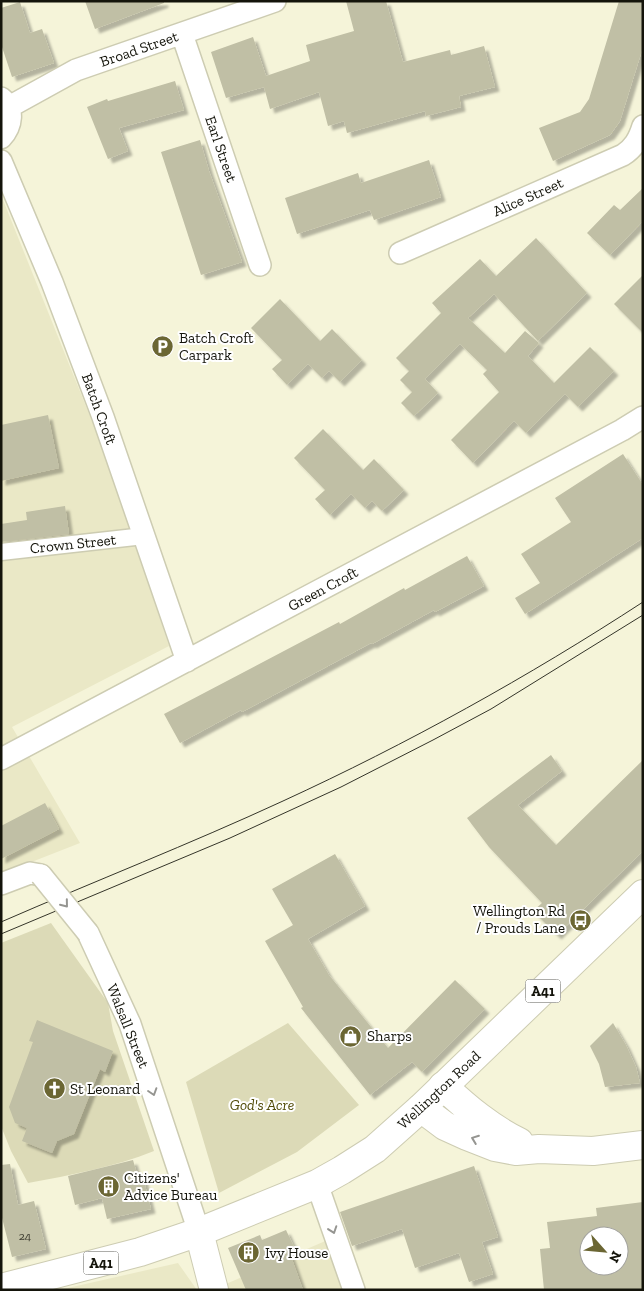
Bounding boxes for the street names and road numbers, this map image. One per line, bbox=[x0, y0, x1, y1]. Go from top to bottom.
street label: Broad Street bbox=[98, 27, 181, 71]
street label: Earl Street bbox=[201, 113, 241, 185]
street label: Alice Street bbox=[490, 173, 566, 220]
street label: Batch Croft bbox=[78, 371, 120, 447]
street label: Crown Street bbox=[29, 530, 117, 557]
street label: Green Croft bbox=[285, 563, 362, 615]
road number: A41 bbox=[526, 979, 560, 1002]
street label: Walsall Street bbox=[103, 981, 153, 1071]
street label: Wellington Road bbox=[394, 1046, 485, 1133]
road number: A41 bbox=[84, 1252, 118, 1274]

